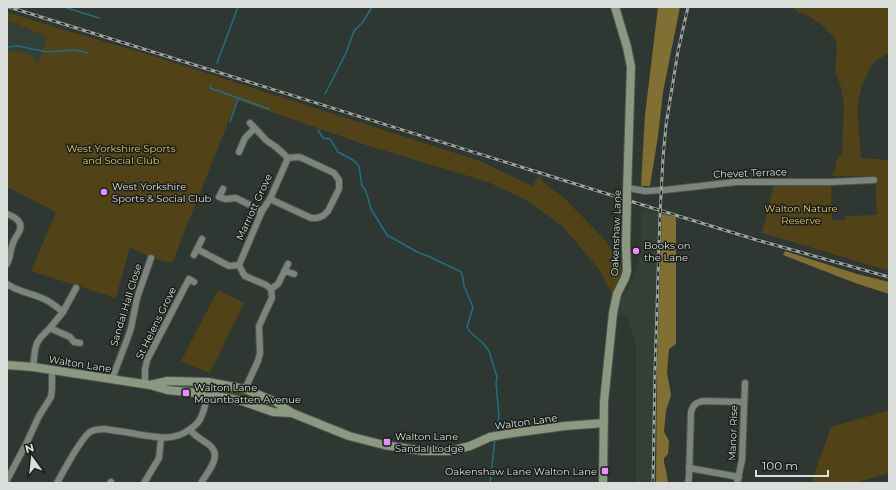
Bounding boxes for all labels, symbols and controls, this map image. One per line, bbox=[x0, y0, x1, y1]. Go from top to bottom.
park label: West Yorkshire Sports and Social Club bbox=[66, 142, 176, 167]
street label: Chevet Terrace bbox=[713, 165, 787, 181]
street label: Marriott Grove bbox=[233, 172, 275, 242]
place label: West Yorkshire Sports & Social Club bbox=[112, 180, 212, 205]
marker: West Yorkshire Sports & Social Club bbox=[99, 187, 109, 197]
street label: Oakenshaw Lane bbox=[608, 190, 624, 276]
park label: Walton Nature Reserve bbox=[764, 202, 838, 227]
place label: Books on the Lane bbox=[644, 239, 690, 264]
marker: Books on the Lane bbox=[631, 246, 641, 256]
street label: Sandal Hall Close bbox=[107, 262, 145, 348]
street label: St Helens Grove bbox=[133, 285, 179, 361]
street label: Walton Lane bbox=[48, 353, 112, 375]
place label: Walton Lane Mountbatten Avenue bbox=[194, 381, 301, 406]
marker: Walton Lane Mountbatten Avenue bbox=[181, 388, 191, 398]
street label: Manor Rise bbox=[726, 405, 740, 461]
street label: Walton Lane bbox=[494, 411, 558, 433]
place label: Walton Lane Sandal Lodge bbox=[395, 430, 464, 455]
marker: Walton Lane Sandal Lodge bbox=[382, 437, 392, 447]
north arrow bbox=[12, 438, 52, 478]
text: N bbox=[23, 440, 36, 456]
scale bar bbox=[756, 452, 828, 478]
text: 100 m bbox=[762, 458, 798, 473]
place label: Oakenshaw Lane Walton Lane bbox=[445, 465, 597, 478]
marker: Oakenshaw Lane Walton Lane bbox=[600, 466, 610, 476]

